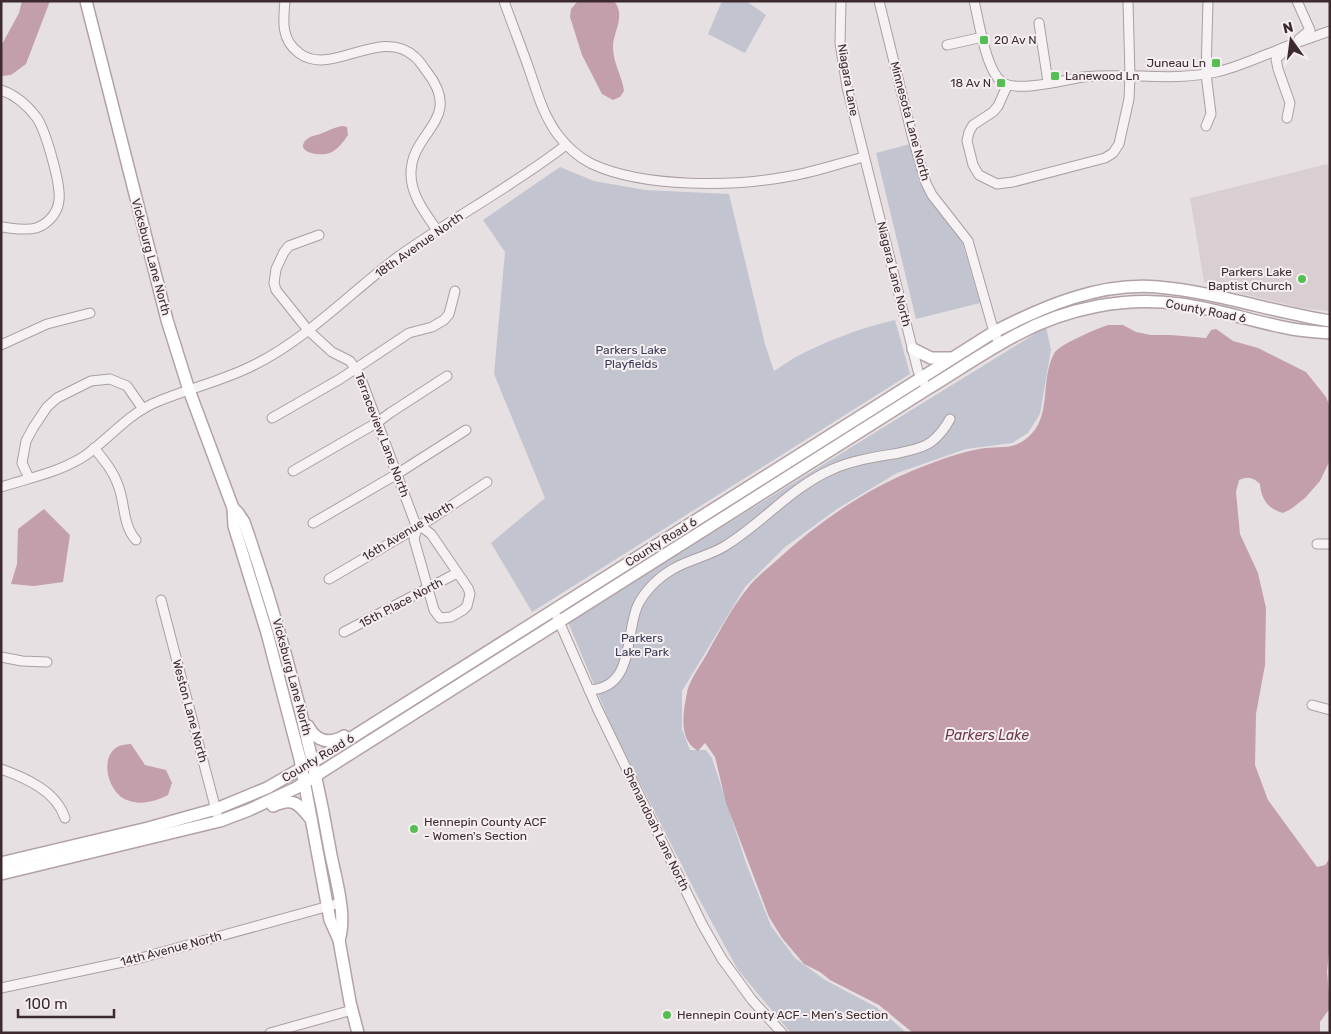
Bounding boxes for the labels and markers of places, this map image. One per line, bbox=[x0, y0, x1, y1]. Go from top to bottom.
place label: 20 Av N bbox=[994, 33, 1037, 47]
marker: 20 Av N bbox=[978, 34, 990, 46]
place label: Juneau Ln bbox=[1146, 56, 1206, 70]
marker: Juneau Ln bbox=[1210, 57, 1222, 69]
place label: Lanewood Ln bbox=[1065, 69, 1140, 83]
marker: Lanewood Ln bbox=[1049, 70, 1061, 82]
place label: 18 Av N bbox=[950, 76, 991, 90]
marker: 18 Av N bbox=[995, 77, 1007, 89]
place label: Parkers Lake Baptist Church bbox=[1208, 265, 1292, 293]
marker: Parkers Lake Baptist Church bbox=[1296, 273, 1308, 285]
place label: Hennepin County ACF - Women's Section bbox=[424, 815, 547, 843]
marker: Hennepin County ACF - Women's Section bbox=[408, 823, 420, 835]
place label: Hennepin County ACF - Men's Section bbox=[677, 1008, 888, 1022]
marker: Hennepin County ACF - Men's Section bbox=[661, 1009, 673, 1021]

